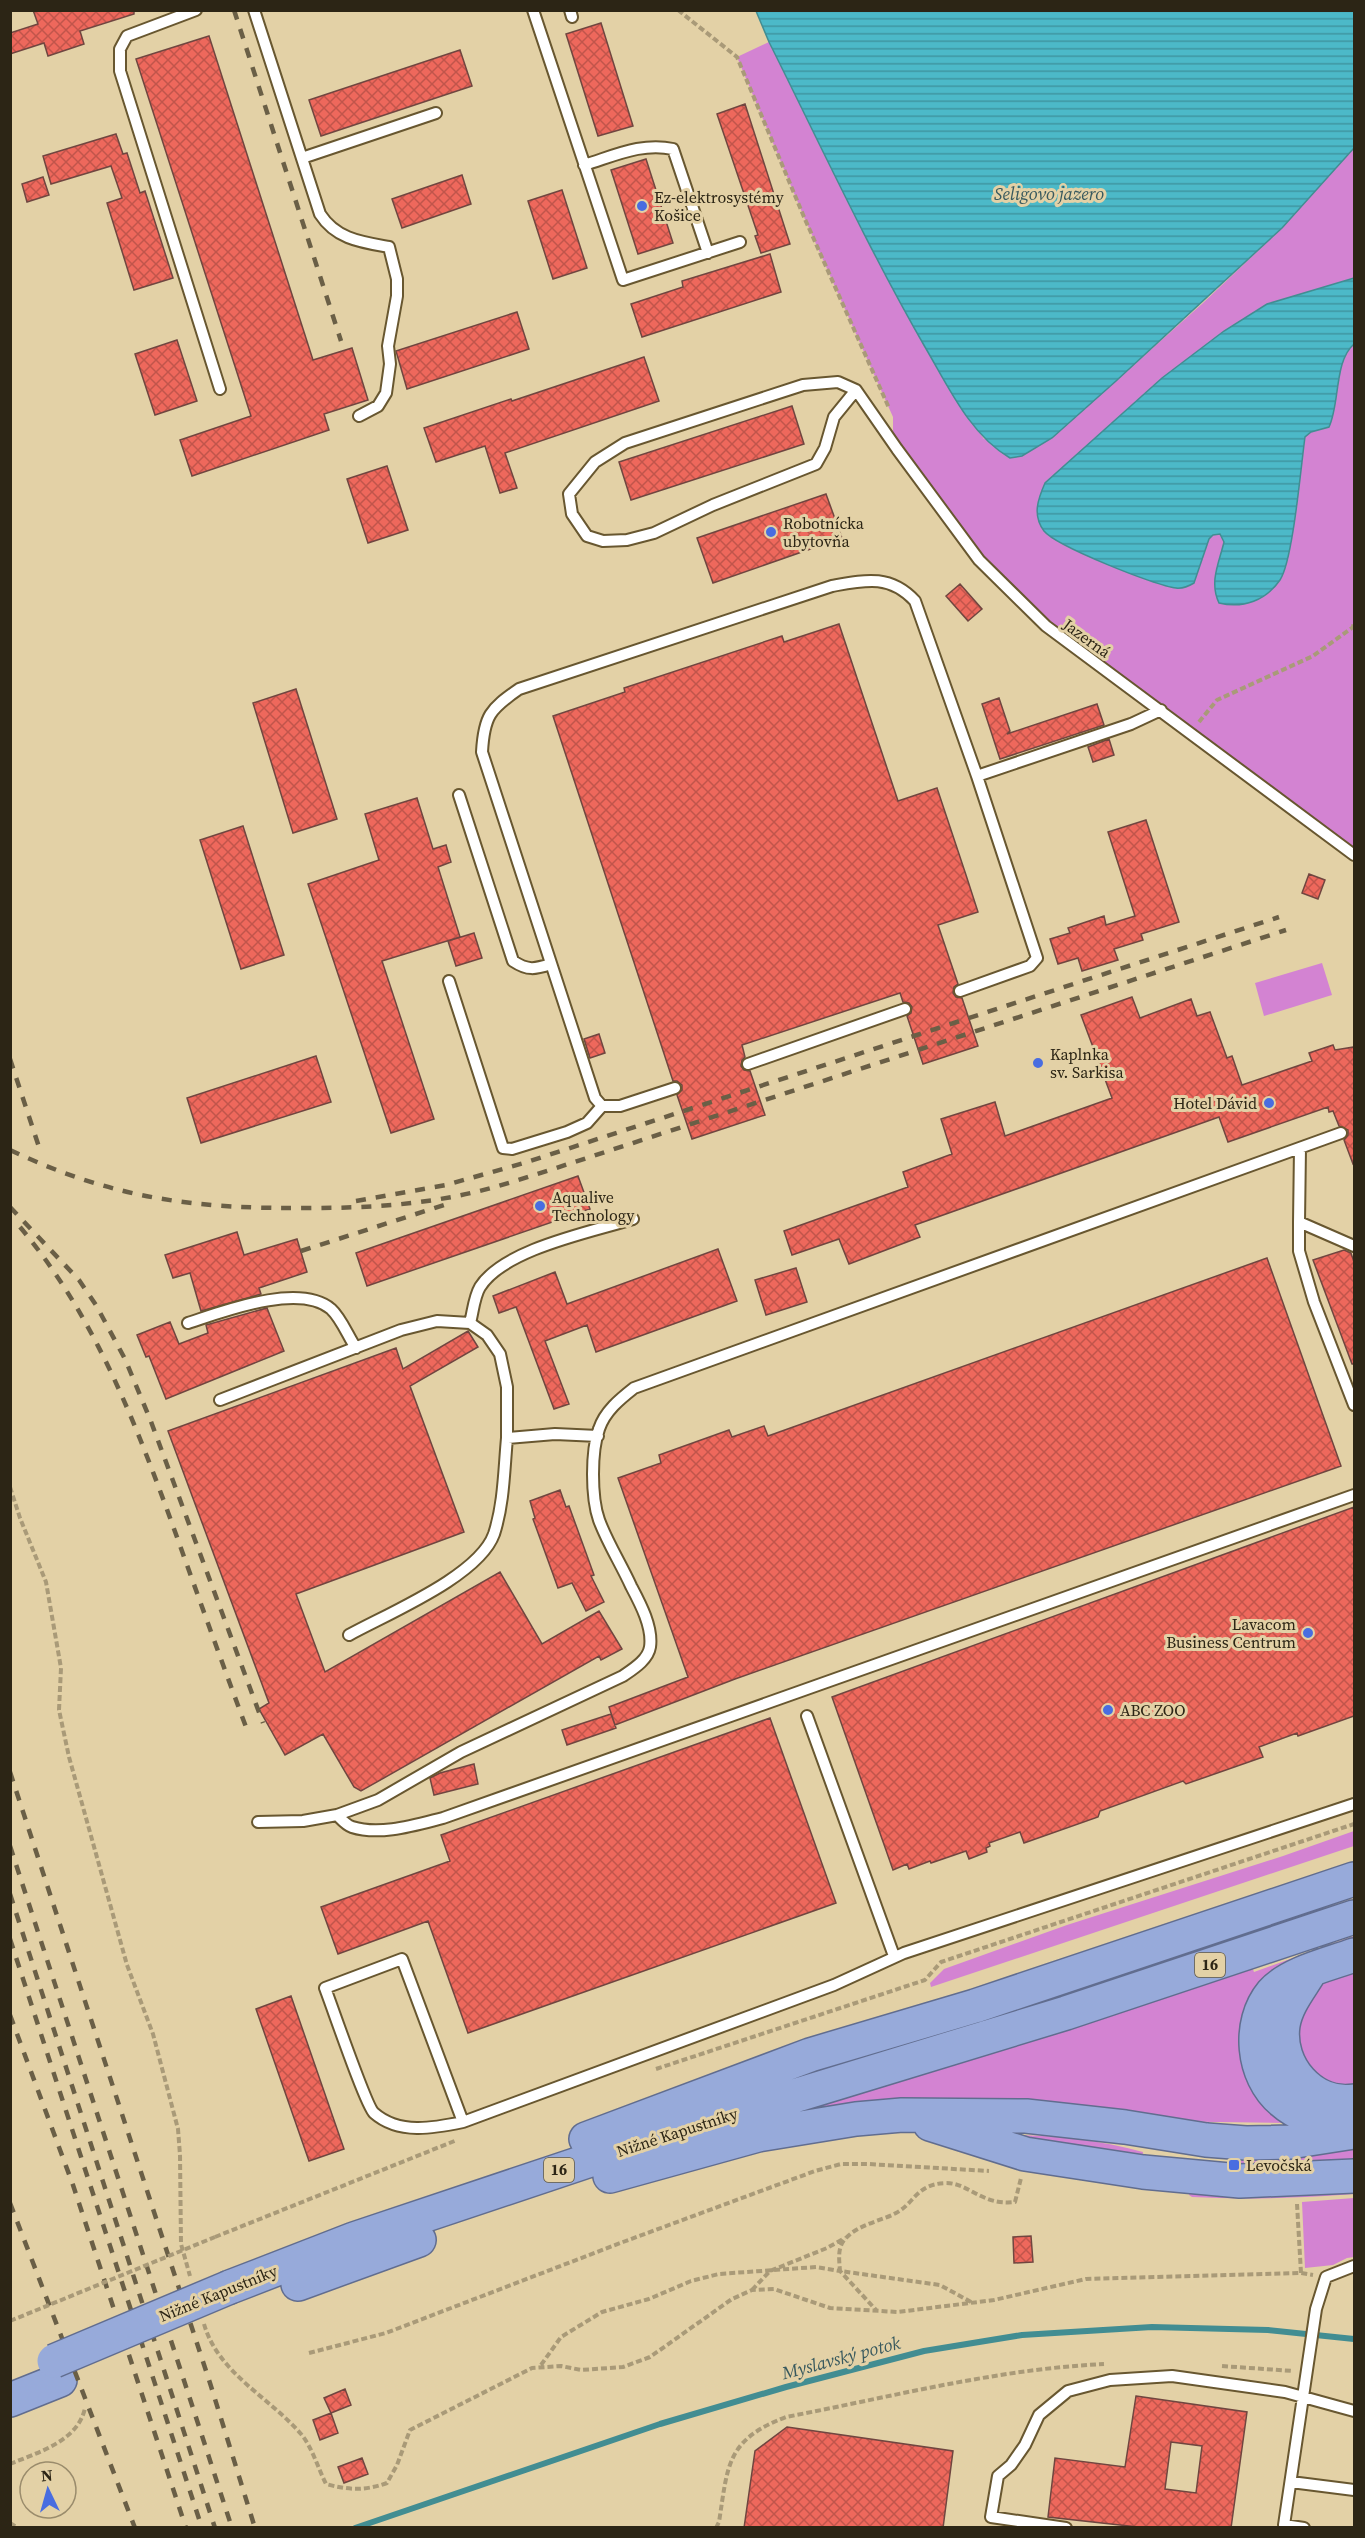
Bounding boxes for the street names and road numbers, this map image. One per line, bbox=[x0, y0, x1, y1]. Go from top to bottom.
street label: Jazerná bbox=[1058, 613, 1116, 663]
road number: 16 bbox=[1195, 1953, 1225, 1977]
street label: Nižné Kapustníky bbox=[614, 2102, 741, 2162]
road number: 16 bbox=[544, 2158, 574, 2182]
street label: Nižné Kapustníky bbox=[156, 2259, 281, 2327]

